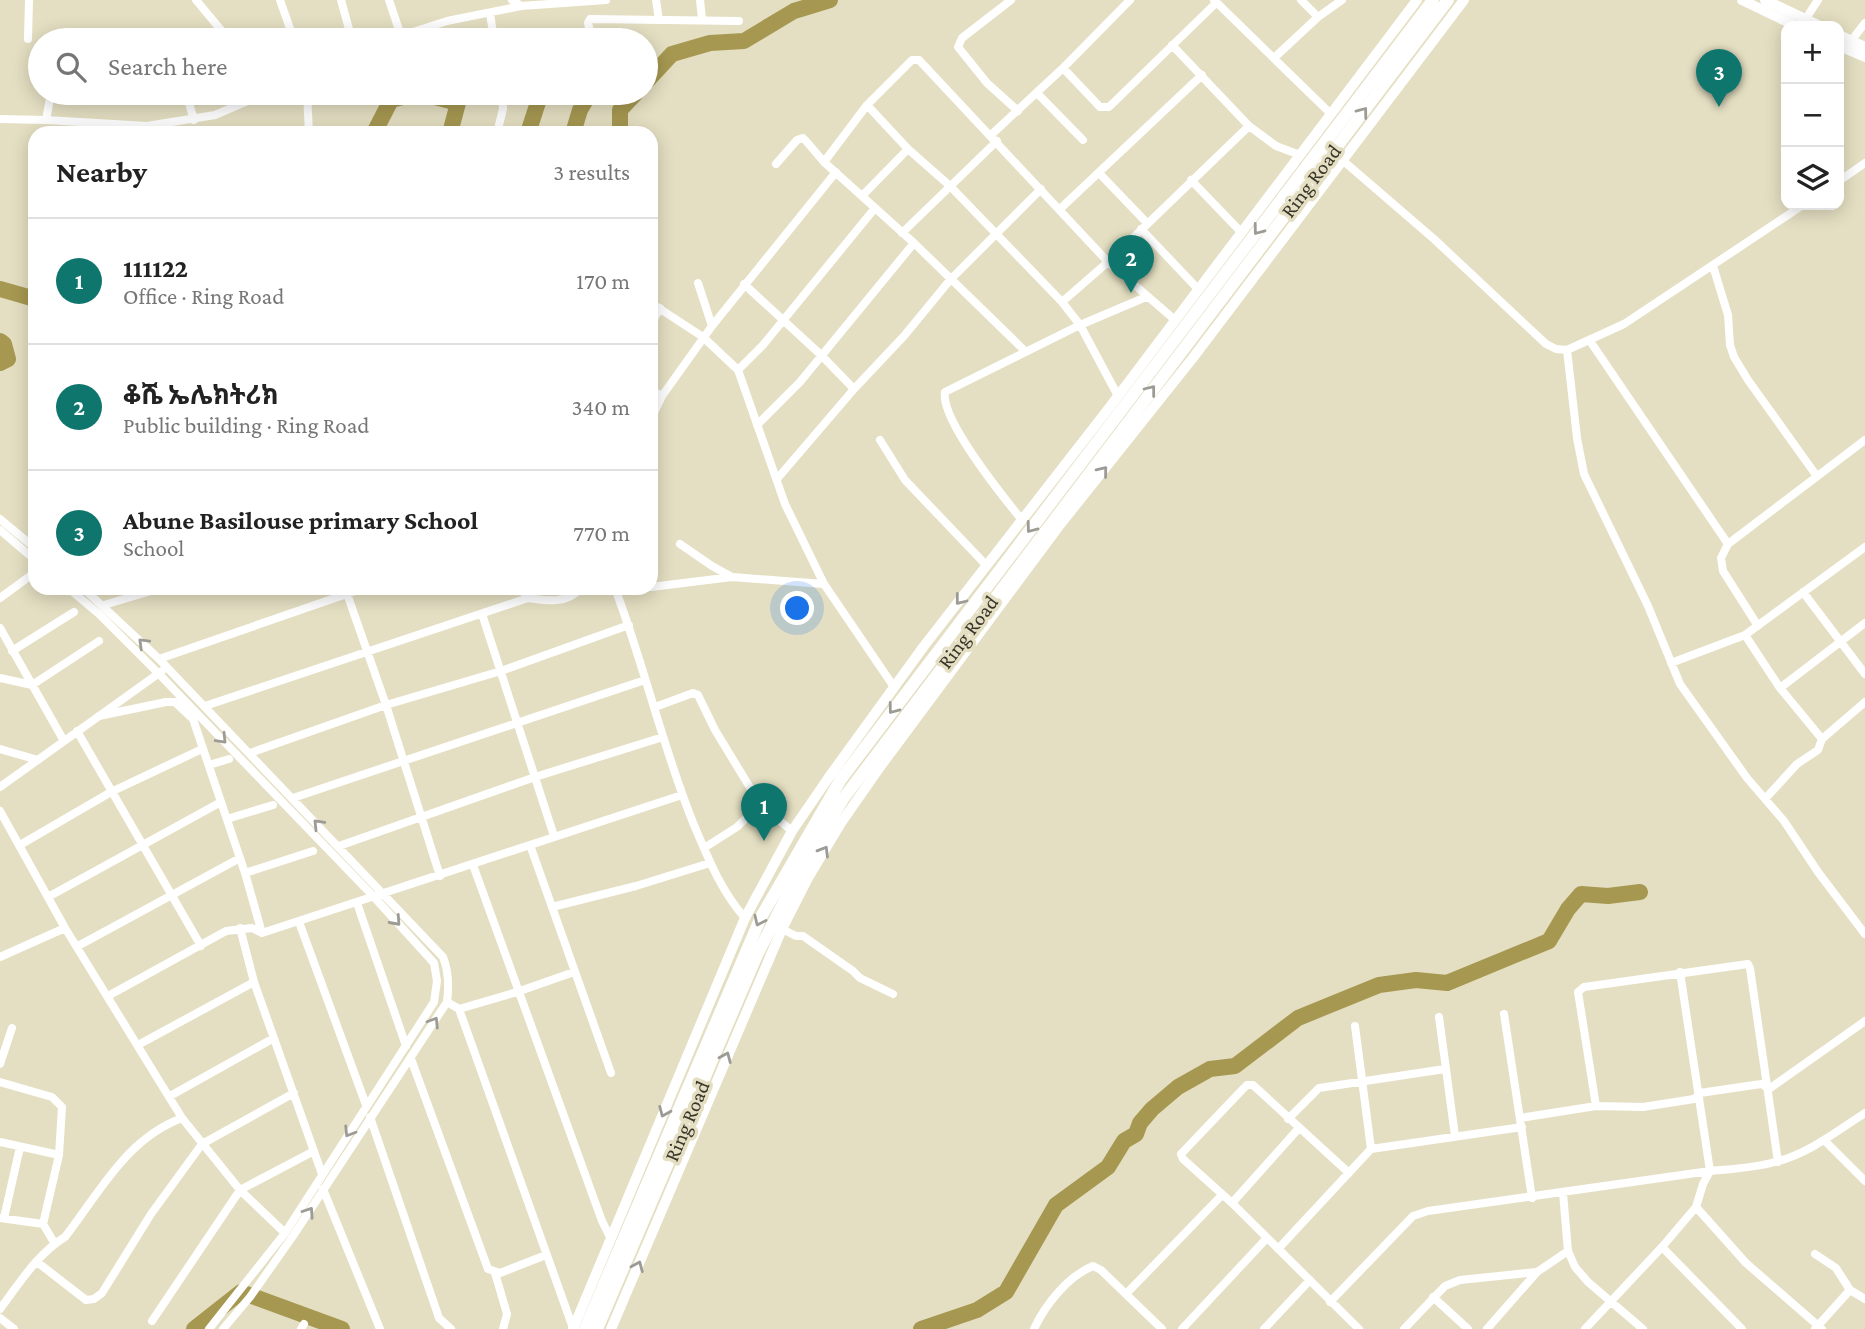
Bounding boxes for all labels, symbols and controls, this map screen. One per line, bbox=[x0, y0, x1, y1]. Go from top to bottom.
map controls bbox=[1781, 21, 1844, 210]
button: + bbox=[1781, 21, 1844, 84]
search box bbox=[28, 28, 658, 105]
icon: search bbox=[52, 48, 90, 86]
pin: 3 bbox=[1696, 49, 1742, 107]
text: Search here bbox=[108, 52, 227, 81]
button: − bbox=[1781, 84, 1844, 147]
one-way arrow bbox=[1355, 107, 1368, 119]
street label: Ring Road bbox=[1276, 140, 1346, 222]
button: layers bbox=[1781, 147, 1844, 210]
text: Nearby bbox=[56, 155, 147, 188]
text: 3 results bbox=[553, 159, 630, 185]
one-way arrow bbox=[1254, 222, 1267, 235]
pin: 2 bbox=[1108, 235, 1154, 293]
text: 111122 bbox=[123, 254, 188, 283]
text: 1 bbox=[75, 268, 83, 294]
text: 170 m bbox=[576, 268, 630, 294]
text: Office · Ring Road bbox=[123, 283, 284, 309]
text: ቆሼ ኤሌክትሪክ bbox=[123, 381, 279, 410]
one-way arrow bbox=[1143, 386, 1156, 398]
text: 2 bbox=[73, 394, 85, 420]
text: 340 m bbox=[572, 394, 630, 420]
text: Public building · Ring Road bbox=[123, 412, 369, 438]
one-way arrow bbox=[1095, 467, 1108, 479]
text: Abune Basilouse primary School bbox=[123, 506, 478, 535]
text: 3 bbox=[73, 520, 85, 546]
text: 770 m bbox=[573, 520, 630, 546]
one-way arrow bbox=[1027, 520, 1040, 532]
text: School bbox=[123, 535, 184, 561]
your location bbox=[780, 591, 814, 625]
street label: Ring Road bbox=[933, 591, 1003, 673]
one-way arrow bbox=[956, 593, 969, 605]
one-way arrow bbox=[138, 638, 151, 651]
one-way arrow bbox=[889, 701, 901, 713]
one-way arrow bbox=[213, 731, 226, 744]
pin: 1 bbox=[741, 783, 787, 841]
one-way arrow bbox=[314, 819, 326, 832]
one-way arrow bbox=[815, 846, 828, 859]
one-way arrow bbox=[388, 913, 400, 926]
one-way arrow bbox=[753, 914, 767, 927]
one-way arrow bbox=[425, 1017, 438, 1030]
one-way arrow bbox=[717, 1051, 731, 1063]
street label: Ring Road bbox=[659, 1077, 715, 1165]
one-way arrow bbox=[658, 1105, 672, 1117]
one-way arrow bbox=[344, 1124, 357, 1137]
one-way arrow bbox=[301, 1207, 313, 1220]
one-way arrow bbox=[629, 1261, 643, 1273]

